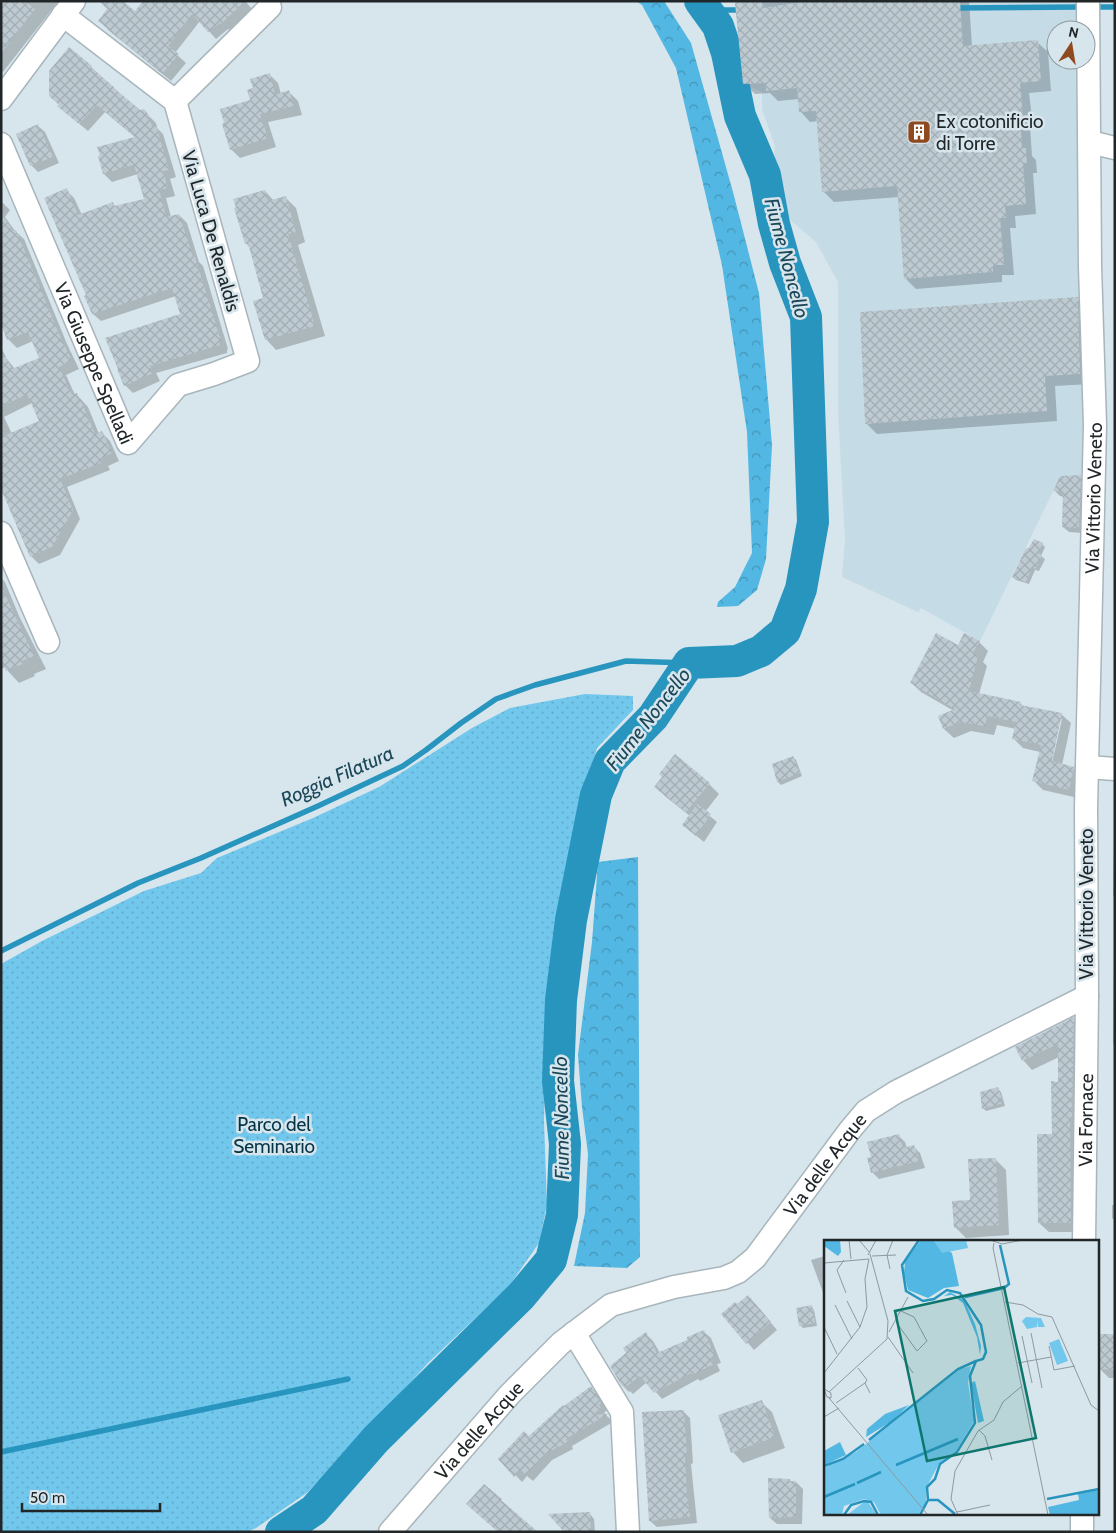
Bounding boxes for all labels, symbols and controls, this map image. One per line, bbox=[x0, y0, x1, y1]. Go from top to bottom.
north arrow bbox=[1046, 20, 1096, 70]
text: N bbox=[1067, 22, 1080, 42]
place label: Ex cotonificio di Torre bbox=[936, 110, 1043, 155]
building icon: Ex cotonificio di Torre bbox=[906, 119, 932, 145]
street label: Via Luca De Renaldis bbox=[177, 148, 245, 314]
water label: Fiume Noncello bbox=[759, 195, 815, 321]
street label: Via Giuseppe Spelladi bbox=[50, 279, 139, 447]
street label: Via Vittorio Veneto bbox=[1080, 422, 1107, 574]
water label: Fiume Noncello bbox=[601, 663, 695, 775]
water label: Roggia Filatura bbox=[277, 740, 397, 812]
street label: Via Vittorio Veneto bbox=[1075, 828, 1098, 980]
water label: Fiume Noncello bbox=[548, 1056, 574, 1180]
street label: Via Fornace bbox=[1073, 1073, 1098, 1167]
street label: Via delle Acque bbox=[779, 1108, 871, 1221]
park label: Parco del Seminario bbox=[233, 1113, 315, 1158]
inset map bbox=[824, 1240, 1098, 1516]
street label: Via delle Acque bbox=[429, 1376, 528, 1484]
scale bar bbox=[22, 1480, 160, 1512]
text: 50 m bbox=[30, 1489, 65, 1507]

